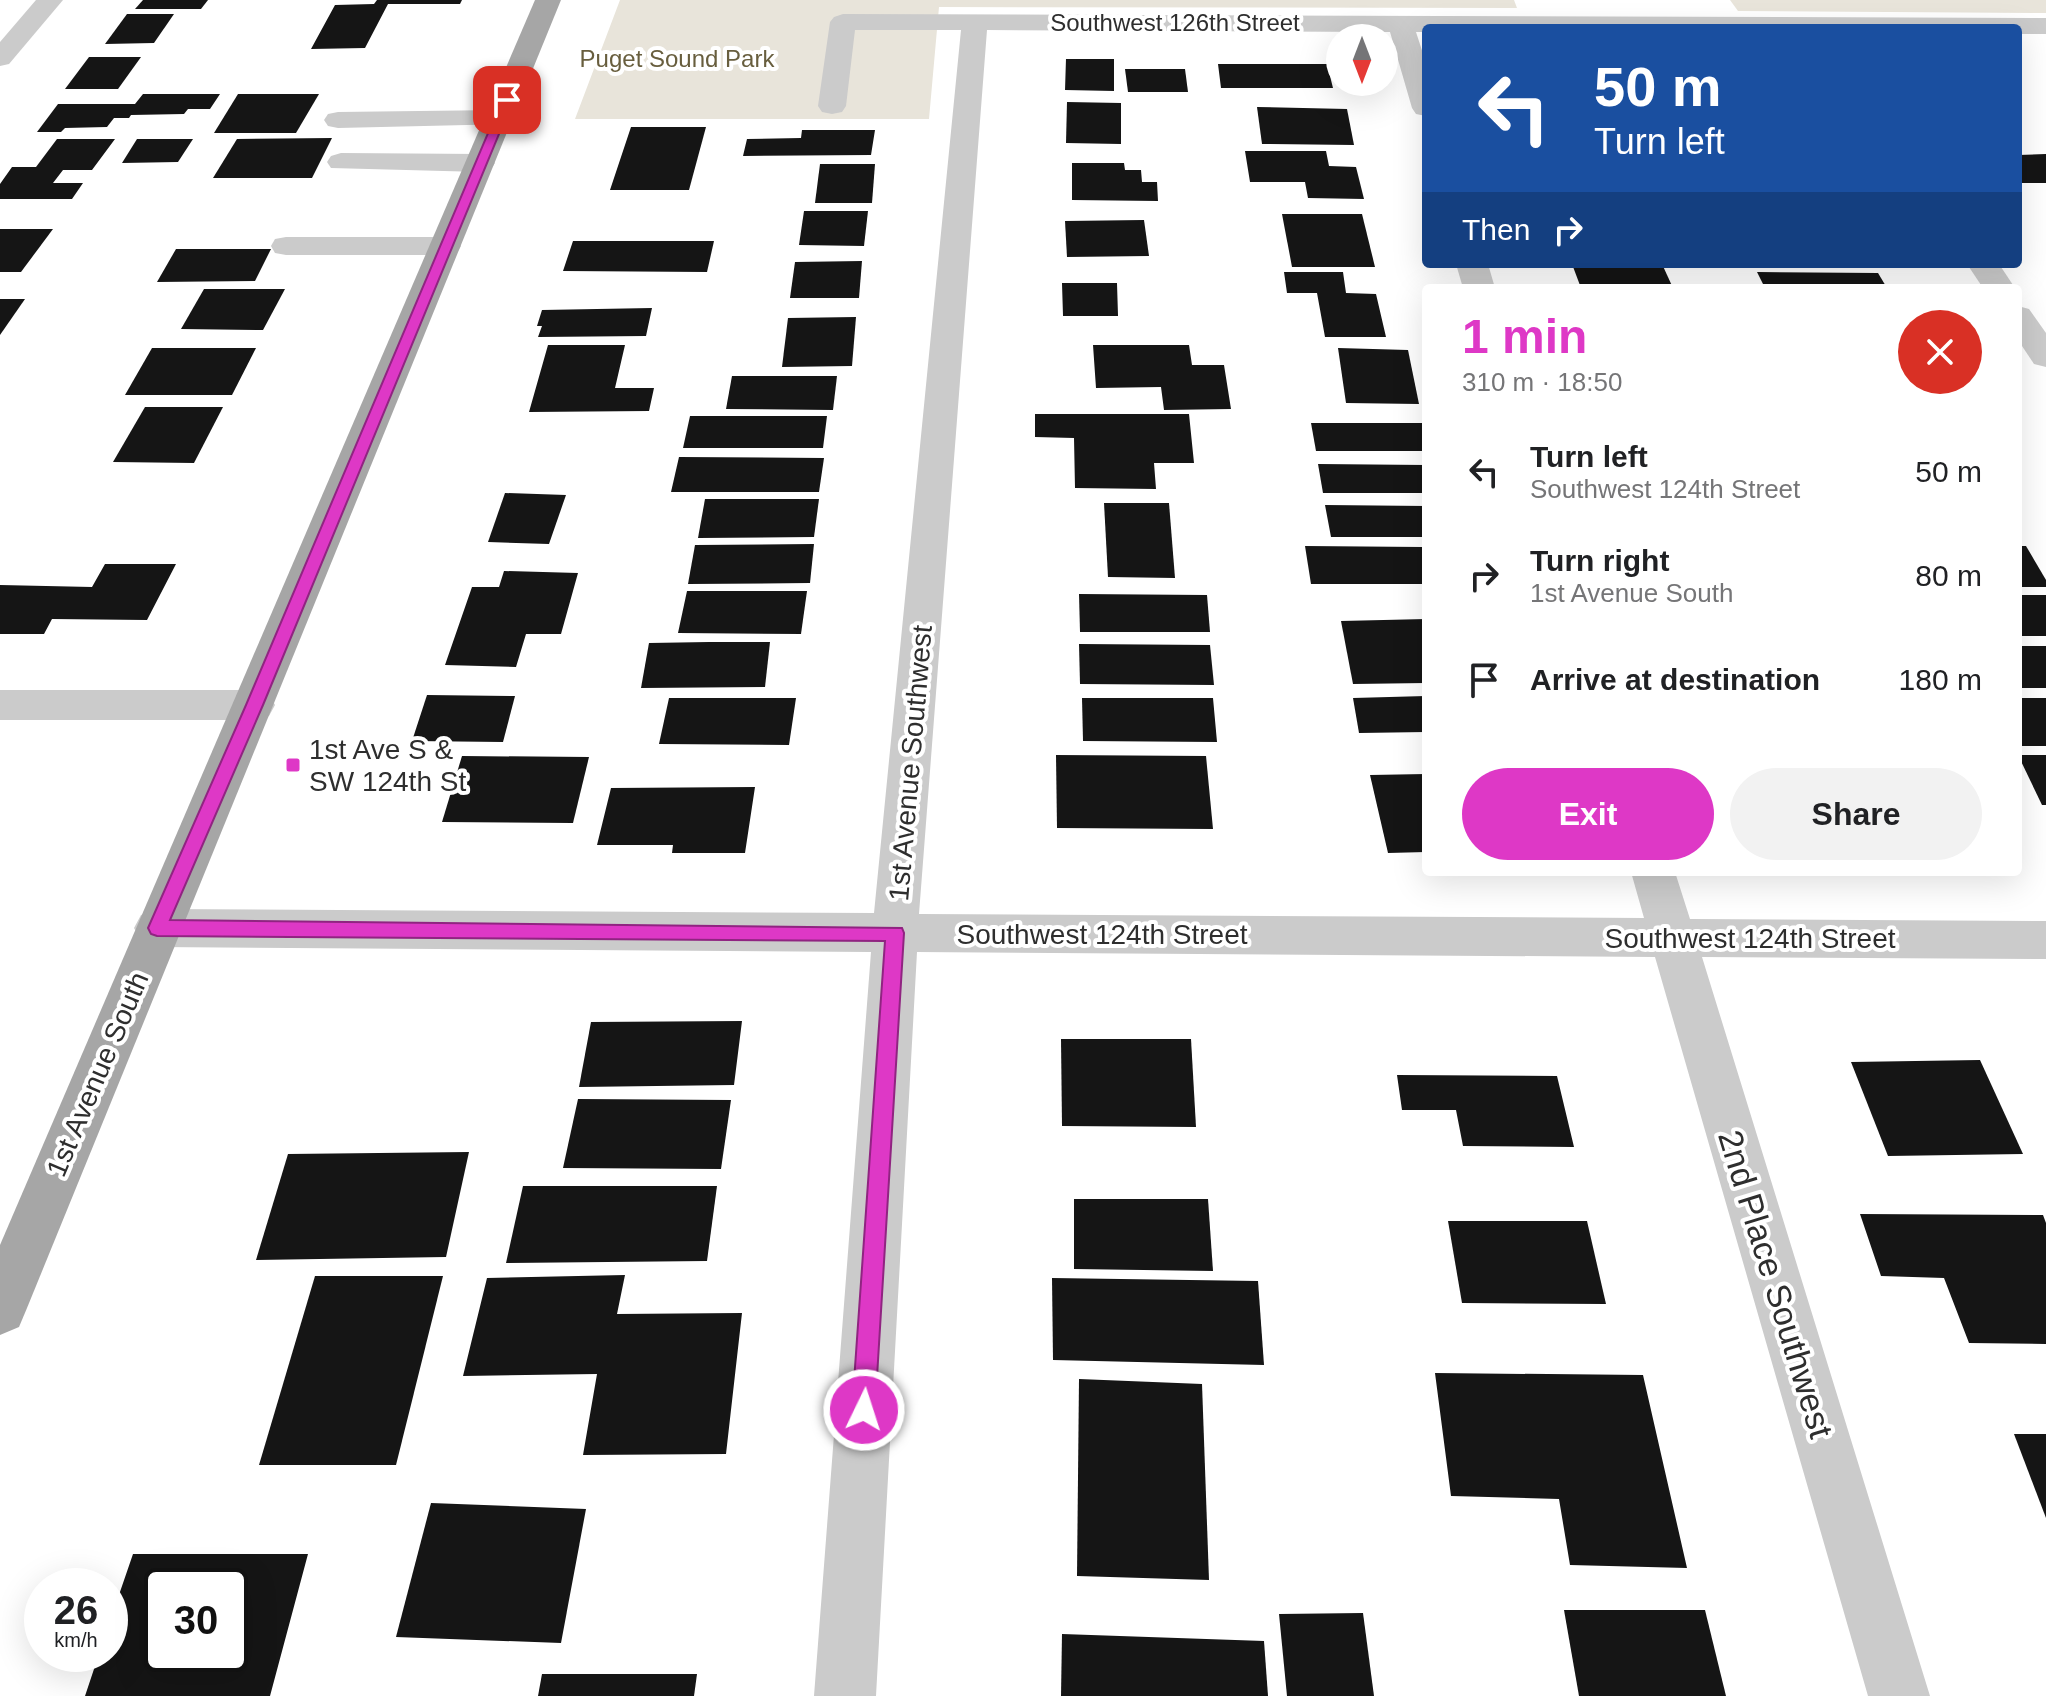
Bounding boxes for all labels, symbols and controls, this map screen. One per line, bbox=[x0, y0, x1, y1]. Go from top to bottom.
street label: Southwest 126th Street bbox=[1050, 9, 1300, 36]
north arrow bbox=[1326, 24, 1398, 96]
map controls bbox=[1326, 24, 1398, 96]
park label: Puget Sound Park bbox=[580, 45, 775, 72]
text: 50 m bbox=[1594, 55, 1722, 118]
icon: left bbox=[1462, 56, 1566, 160]
pin bbox=[473, 66, 541, 134]
icon: arrive bbox=[485, 78, 529, 122]
text: Turn left bbox=[1594, 121, 1725, 162]
icon: right bbox=[1546, 208, 1590, 252]
text: Then bbox=[1462, 213, 1530, 246]
text: 1 min bbox=[1462, 310, 1587, 363]
button: close bbox=[1898, 310, 1982, 394]
text: 310 m · 18:50 bbox=[1462, 367, 1622, 397]
text: Turn left bbox=[1530, 440, 1648, 473]
icon: left bbox=[1462, 450, 1506, 494]
text: 50 m bbox=[1915, 455, 1982, 488]
text: Southwest 124th Street bbox=[1530, 474, 1800, 504]
text: Turn right bbox=[1530, 544, 1669, 577]
icon: right bbox=[1462, 554, 1506, 598]
text: 80 m bbox=[1915, 559, 1982, 592]
text: 1st Avenue South bbox=[1530, 578, 1733, 608]
street label: 1st Avenue Southwest bbox=[883, 624, 938, 902]
icon: arrive bbox=[1462, 658, 1506, 702]
text: Arrive at destination bbox=[1530, 663, 1820, 696]
text: 180 m bbox=[1899, 663, 1982, 696]
place label: 1st Ave S & SW 124th St bbox=[309, 734, 466, 797]
marker: 1st Ave S & SW 124th St bbox=[284, 756, 302, 774]
button: Exit bbox=[1462, 768, 1714, 860]
button: Share bbox=[1730, 768, 1982, 860]
street label: Southwest 124th Street bbox=[956, 919, 1248, 950]
street label: Southwest 124th Street bbox=[1604, 923, 1896, 954]
street label: 1st Avenue South bbox=[40, 967, 155, 1181]
street label: 2nd Place Southwest bbox=[1711, 1126, 1841, 1443]
position arrow bbox=[822, 1368, 906, 1452]
speed limit sign: 30 bbox=[144, 1568, 248, 1672]
text: 26 bbox=[54, 1588, 98, 1632]
text: km/h bbox=[54, 1629, 98, 1651]

